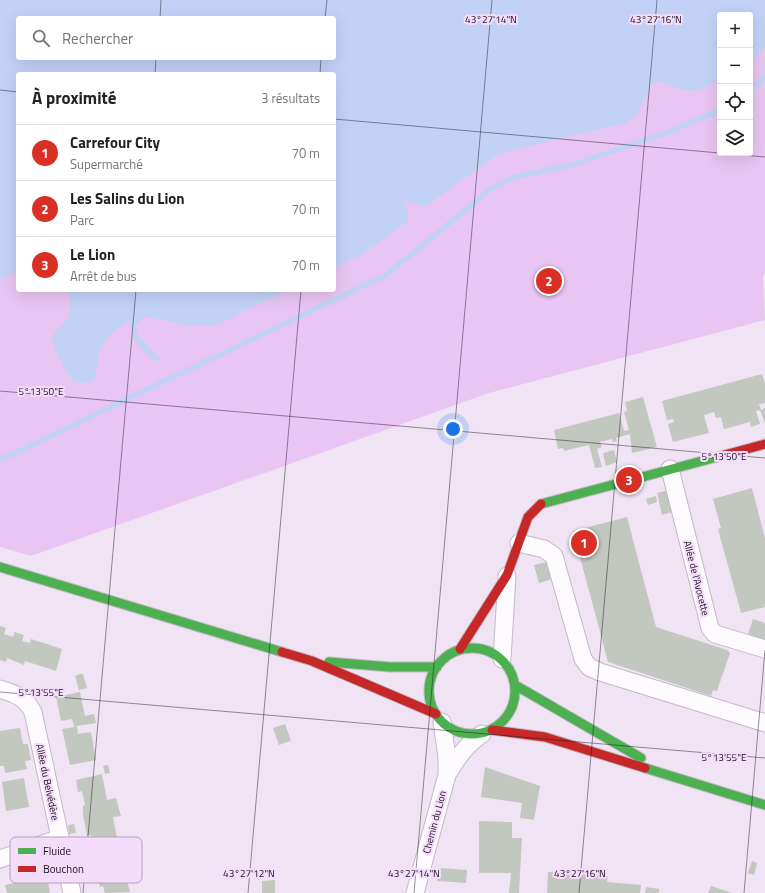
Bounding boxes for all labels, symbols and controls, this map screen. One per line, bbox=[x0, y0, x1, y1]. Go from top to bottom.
text: 43°27'14"N bbox=[465, 12, 517, 27]
text: 43°27'16"N bbox=[630, 12, 682, 27]
map controls bbox=[717, 12, 753, 156]
button: + bbox=[717, 12, 753, 48]
search box bbox=[16, 16, 336, 60]
icon: search bbox=[30, 27, 52, 49]
text: Rechercher bbox=[62, 27, 133, 50]
button: − bbox=[717, 48, 753, 84]
button: locate bbox=[717, 84, 753, 120]
text: À proximité bbox=[32, 85, 116, 111]
text: 3 résultats bbox=[261, 88, 320, 108]
button: layers bbox=[717, 120, 753, 156]
text: Carrefour City bbox=[70, 131, 160, 154]
text: 1 bbox=[41, 143, 49, 163]
text: 70 m bbox=[292, 143, 320, 163]
text: Supermarché bbox=[70, 154, 143, 174]
text: Les Salins du Lion bbox=[70, 187, 185, 210]
text: 2 bbox=[41, 199, 49, 219]
text: 70 m bbox=[292, 199, 320, 219]
text: Parc bbox=[70, 210, 94, 230]
text: Le Lion bbox=[70, 243, 115, 266]
text: 3 bbox=[41, 255, 49, 275]
text: 70 m bbox=[292, 255, 320, 275]
text: Arrêt de bus bbox=[70, 266, 137, 286]
pin: 2 bbox=[536, 266, 562, 296]
text: 5°13'50"E bbox=[19, 384, 64, 399]
your location bbox=[443, 419, 463, 439]
text: 5°13'50"E bbox=[702, 449, 747, 464]
pin: 3 bbox=[616, 465, 642, 495]
pin: 1 bbox=[571, 528, 597, 558]
street label: Allée de l'Avocette bbox=[680, 539, 713, 617]
text: 5°13'55"E bbox=[19, 685, 64, 700]
street label: Allée du Belvédère bbox=[32, 743, 63, 822]
text: 5°13'55"E bbox=[702, 750, 747, 765]
street label: Chemin du Lion bbox=[419, 789, 450, 855]
legend bbox=[10, 837, 142, 883]
text: Fluide bbox=[43, 843, 71, 859]
text: Bouchon bbox=[43, 861, 84, 877]
text: 43°27'12"N bbox=[223, 866, 275, 881]
text: 43°27'14"N bbox=[388, 866, 440, 881]
text: 43°27'16"N bbox=[554, 866, 606, 881]

